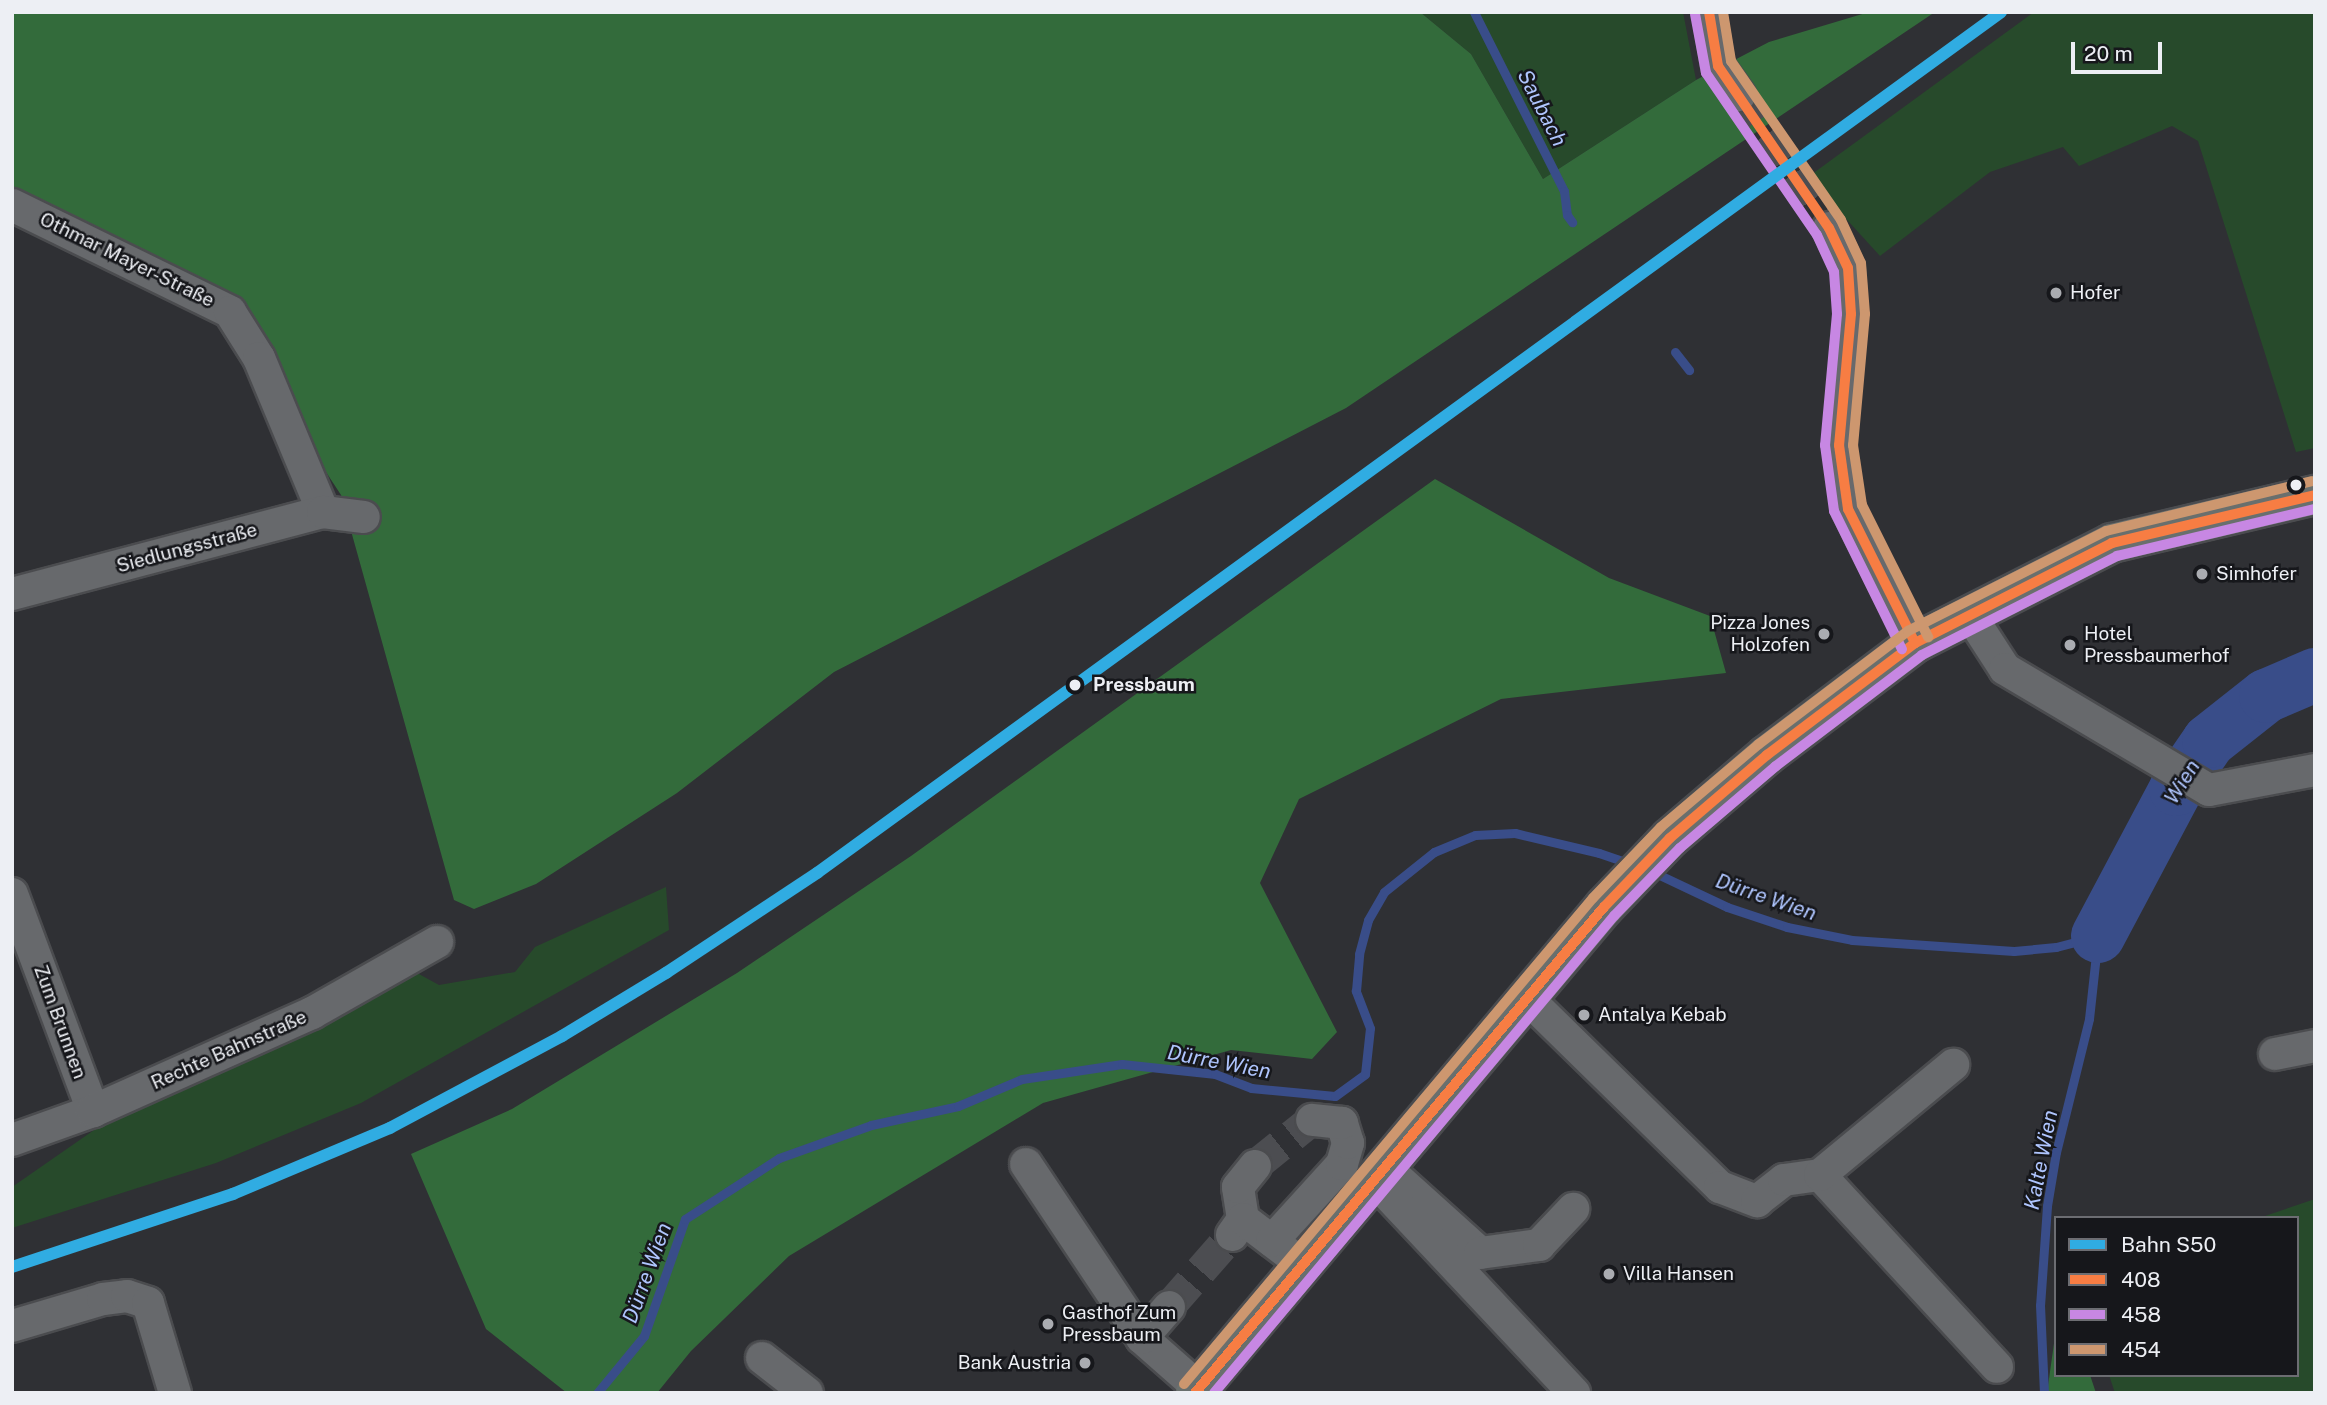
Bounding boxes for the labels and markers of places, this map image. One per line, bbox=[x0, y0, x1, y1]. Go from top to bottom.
place label: Hofer bbox=[2070, 282, 2120, 304]
marker: Hofer bbox=[2048, 285, 2064, 301]
unlabelled marker bbox=[2289, 478, 2303, 492]
place label: Simhofer bbox=[2216, 563, 2297, 585]
marker: Simhofer bbox=[2194, 566, 2210, 582]
place label: Pizza Jones Holzofen bbox=[1710, 612, 1810, 656]
place label: Hotel Pressbaumerhof bbox=[2084, 623, 2230, 667]
marker: Pizza Jones Holzofen bbox=[1816, 626, 1832, 642]
marker: Hotel Pressbaumerhof bbox=[2062, 637, 2078, 653]
marker: Pressbaum bbox=[1063, 673, 1087, 697]
place label: Pressbaum bbox=[1093, 674, 1195, 696]
place label: Antalya Kebab bbox=[1598, 1004, 1727, 1026]
marker: Antalya Kebab bbox=[1576, 1007, 1592, 1023]
place label: Villa Hansen bbox=[1623, 1263, 1734, 1285]
marker: Villa Hansen bbox=[1601, 1266, 1617, 1282]
place label: Gasthof Zum Pressbaum bbox=[1062, 1302, 1176, 1346]
marker: Gasthof Zum Pressbaum bbox=[1040, 1316, 1056, 1332]
place label: Bank Austria bbox=[958, 1352, 1071, 1374]
marker: Bank Austria bbox=[1077, 1355, 1093, 1371]

